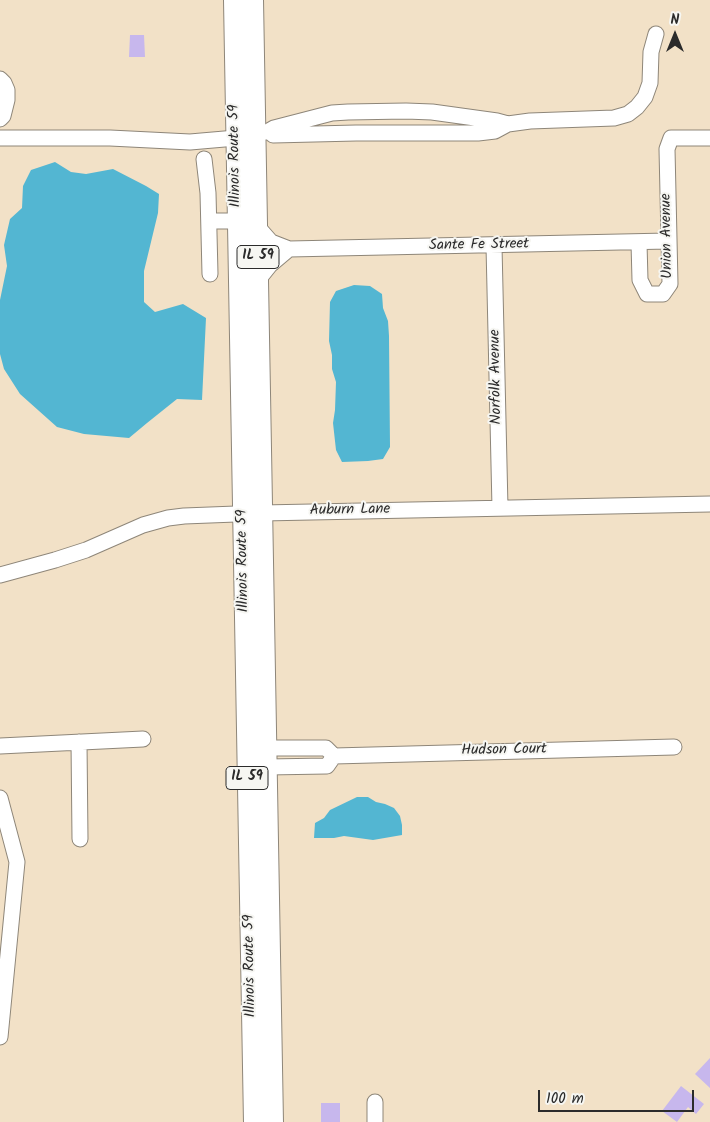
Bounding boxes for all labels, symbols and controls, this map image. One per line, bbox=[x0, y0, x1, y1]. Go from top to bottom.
text: N bbox=[671, 9, 679, 31]
north arrow bbox=[650, 10, 700, 60]
street label: Illinois Route 59 bbox=[226, 104, 246, 208]
street label: Union Avenue bbox=[658, 193, 678, 279]
street label: Sante Fe Street bbox=[429, 236, 529, 256]
road number: IL 59 bbox=[237, 246, 279, 268]
street label: Norfolk Avenue bbox=[487, 329, 507, 425]
street label: Auburn Lane bbox=[310, 501, 390, 521]
street label: Illinois Route 59 bbox=[234, 509, 254, 613]
street label: Hudson Court bbox=[461, 741, 547, 761]
road number: IL 59 bbox=[226, 766, 268, 790]
street label: Illinois Route 59 bbox=[241, 914, 261, 1018]
scale bar bbox=[540, 1080, 696, 1112]
text: 100 m bbox=[546, 1087, 584, 1111]

